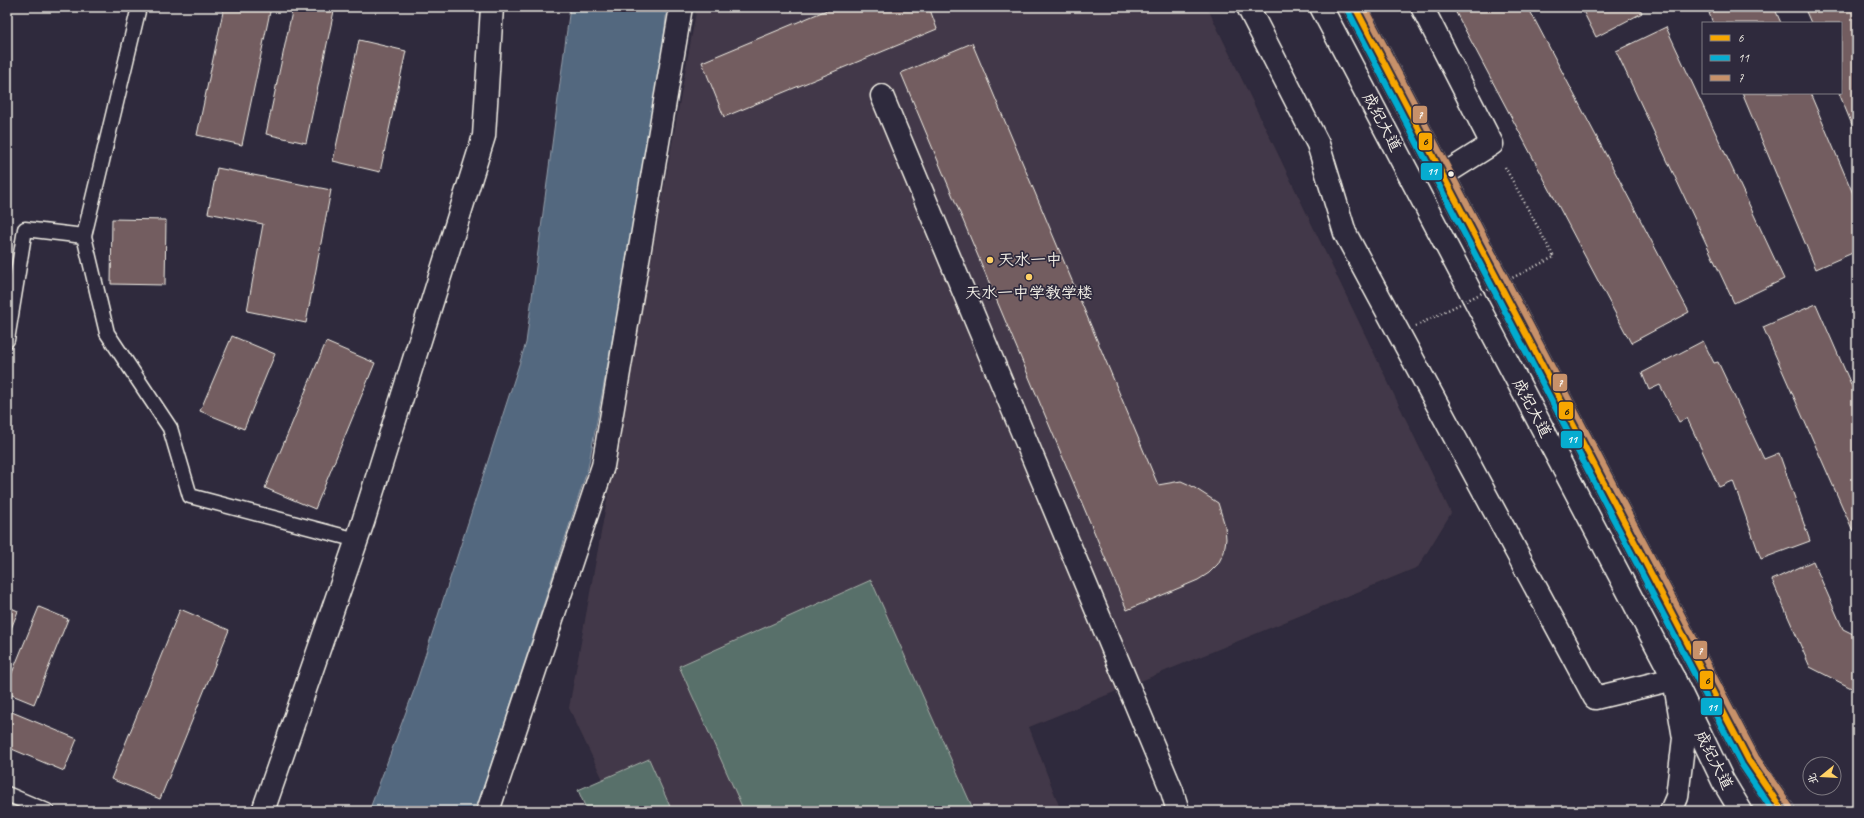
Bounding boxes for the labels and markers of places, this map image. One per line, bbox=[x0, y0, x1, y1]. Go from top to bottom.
unlabelled marker bbox=[1446, 169, 1456, 179]
place label: 天水一中 bbox=[998, 250, 1062, 270]
marker: 天水一中 bbox=[985, 255, 995, 265]
marker: 天水一中学教学楼 bbox=[1024, 272, 1034, 282]
place label: 天水一中学教学楼 bbox=[965, 283, 1093, 303]

